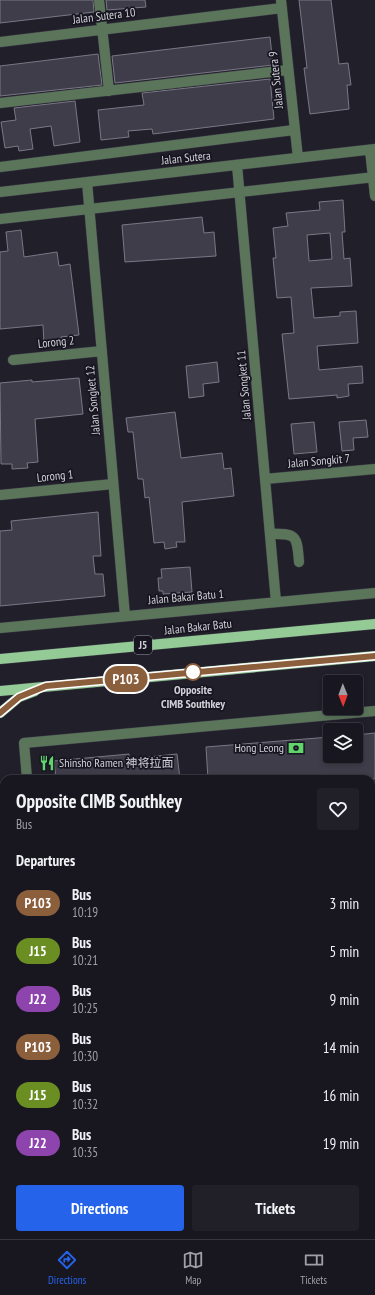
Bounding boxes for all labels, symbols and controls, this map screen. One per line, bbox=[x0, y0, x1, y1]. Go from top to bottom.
street label: Jalan Sutera 10 bbox=[71, 4, 136, 27]
street label: Jalan Sutera 9 bbox=[265, 51, 286, 110]
street label: Jalan Sutera bbox=[159, 147, 212, 168]
street label: Lorong 2 bbox=[37, 332, 75, 351]
street label: Jalan Songket 11 bbox=[233, 350, 254, 422]
street label: Jalan Songket 12 bbox=[82, 365, 103, 437]
street label: Jalan Songkit 7 bbox=[286, 450, 351, 471]
street label: Lorong 1 bbox=[36, 466, 74, 485]
street label: Jalan Bakar Batu 1 bbox=[147, 586, 224, 607]
street label: Jalan Bakar Batu bbox=[162, 615, 232, 638]
road number: J5 bbox=[134, 636, 152, 654]
marker: Opposite CIMB Southkey bbox=[184, 663, 202, 681]
line badge: P103 bbox=[98, 666, 154, 692]
text: P103 bbox=[113, 670, 139, 688]
north arrow bbox=[323, 675, 363, 715]
map controls bbox=[323, 675, 363, 763]
place label: Opposite CIMB Southkey bbox=[161, 682, 225, 711]
button: layers bbox=[323, 723, 363, 763]
bank icon: Hong Leong bbox=[287, 739, 305, 757]
place label: Hong Leong bbox=[234, 740, 284, 755]
restaurant icon: Shinsho Ramen 神将拉面 bbox=[38, 754, 56, 772]
place label: Shinsho Ramen 神将拉面 bbox=[59, 755, 174, 770]
button: heart bbox=[317, 788, 359, 830]
text: Opposite CIMB Southkey bbox=[16, 789, 182, 813]
text: Bus bbox=[16, 816, 32, 833]
text: Departures bbox=[16, 851, 75, 870]
text: Bus bbox=[72, 885, 91, 904]
text: P103 bbox=[25, 894, 51, 912]
text: 3 min bbox=[329, 894, 359, 913]
text: 10:19 bbox=[72, 904, 98, 921]
text: Bus bbox=[72, 933, 91, 952]
text: J15 bbox=[29, 942, 47, 960]
text: 5 min bbox=[329, 942, 359, 961]
text: 10:21 bbox=[72, 952, 98, 969]
text: Bus bbox=[72, 981, 91, 1000]
text: J22 bbox=[29, 990, 47, 1008]
text: 9 min bbox=[329, 990, 359, 1009]
text: 10:25 bbox=[72, 1000, 98, 1017]
text: Bus bbox=[72, 1029, 91, 1048]
text: P103 bbox=[25, 1038, 51, 1056]
text: 14 min bbox=[323, 1038, 359, 1057]
text: 10:30 bbox=[72, 1048, 98, 1065]
text: Bus bbox=[72, 1077, 91, 1096]
text: J15 bbox=[29, 1086, 47, 1104]
text: 16 min bbox=[323, 1086, 359, 1105]
text: 10:32 bbox=[72, 1096, 98, 1113]
text: Bus bbox=[72, 1125, 91, 1144]
text: J22 bbox=[29, 1134, 47, 1152]
text: 19 min bbox=[323, 1134, 359, 1153]
text: 10:35 bbox=[72, 1144, 98, 1161]
button: Directions bbox=[16, 1185, 184, 1231]
button: Tickets bbox=[192, 1185, 359, 1231]
tab: Directions bbox=[48, 1249, 86, 1287]
tab: Map bbox=[182, 1249, 204, 1287]
tab: Tickets bbox=[300, 1249, 327, 1287]

